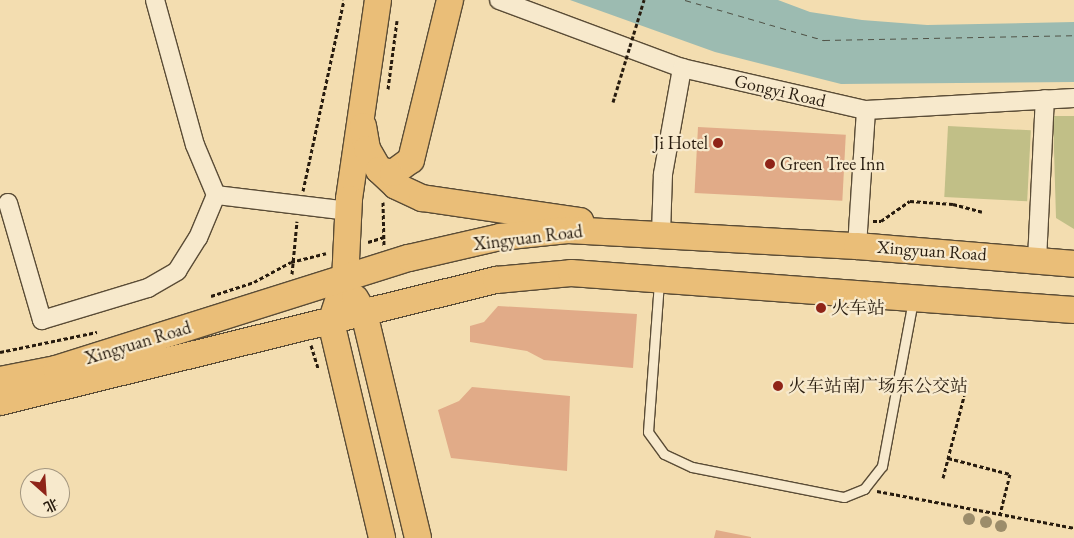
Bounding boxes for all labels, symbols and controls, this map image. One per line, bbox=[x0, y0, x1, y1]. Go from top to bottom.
street label: Gongyi Road bbox=[732, 70, 828, 112]
place label: Ji Hotel bbox=[653, 132, 708, 154]
marker: Ji Hotel bbox=[712, 137, 724, 149]
place label: Green Tree Inn bbox=[780, 153, 885, 175]
marker: Green Tree Inn bbox=[764, 158, 776, 170]
street label: Xingyuan Road bbox=[472, 221, 584, 255]
street label: Xingyuan Road bbox=[876, 236, 988, 266]
place label: 火车站 bbox=[831, 297, 885, 319]
marker: 火车站 bbox=[815, 302, 827, 314]
street label: Xingyuan Road bbox=[82, 317, 194, 369]
place label: 火车站南广场东公交站 bbox=[788, 375, 968, 397]
marker: 火车站南广场东公交站 bbox=[772, 380, 784, 392]
north arrow bbox=[20, 468, 70, 518]
text: 北 bbox=[41, 494, 61, 517]

